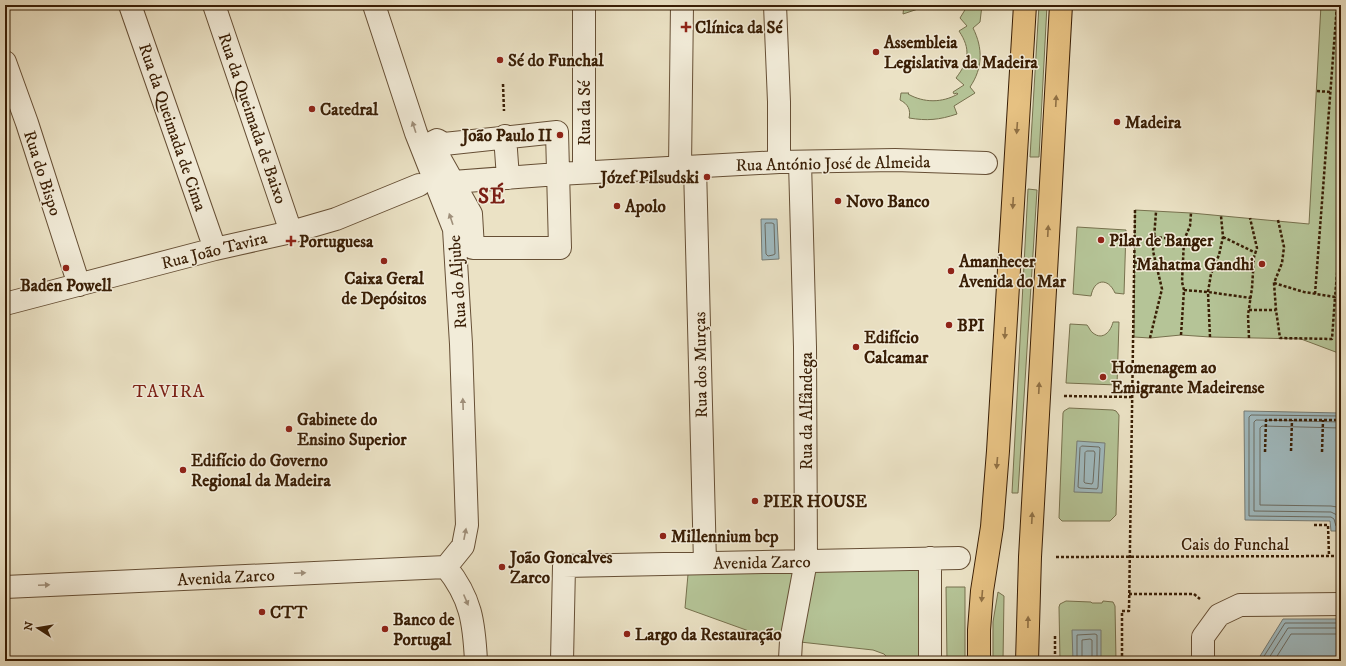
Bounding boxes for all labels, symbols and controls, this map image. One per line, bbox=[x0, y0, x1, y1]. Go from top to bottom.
place label: Clínica da Sé bbox=[695, 17, 784, 39]
marker: Clínica da Sé bbox=[680, 21, 692, 33]
street label: Rua da Queimada de Baixo bbox=[212, 30, 292, 207]
place label: Assembleia Legislativa da Madeira bbox=[883, 32, 1038, 74]
street label: Rua da Queimada de Cima bbox=[133, 40, 211, 215]
marker: Assembleia Legislativa da Madeira bbox=[871, 47, 881, 57]
place label: Sé do Funchal bbox=[508, 50, 604, 72]
marker: Sé do Funchal bbox=[495, 55, 505, 65]
street label: Rua da Sé bbox=[574, 80, 596, 146]
one-way arrow bbox=[1052, 95, 1059, 107]
place label: Catedral bbox=[320, 99, 379, 121]
marker: Catedral bbox=[307, 104, 317, 114]
place label: Madeira bbox=[1125, 112, 1182, 134]
marker: Madeira bbox=[1112, 117, 1122, 127]
one-way arrow bbox=[411, 121, 417, 133]
one-way arrow bbox=[1013, 122, 1020, 134]
place label: João Paulo II bbox=[460, 125, 552, 147]
street label: Rua do Bispo bbox=[18, 128, 66, 219]
marker: João Paulo II bbox=[555, 130, 565, 140]
street label: Rua António José de Almeida bbox=[735, 151, 931, 177]
place label: Józef Pilsudski bbox=[599, 167, 700, 189]
marker: Józef Pilsudski bbox=[702, 172, 712, 182]
district label: SÉ bbox=[478, 182, 506, 210]
place label: Novo Banco bbox=[846, 191, 930, 213]
place label: Apolo bbox=[624, 196, 666, 218]
marker: Novo Banco bbox=[833, 196, 843, 206]
one-way arrow bbox=[1009, 197, 1016, 209]
marker: Apolo bbox=[612, 201, 622, 211]
one-way arrow bbox=[447, 213, 453, 225]
one-way arrow bbox=[1045, 225, 1052, 237]
street label: Rua João Tavira bbox=[159, 227, 270, 275]
place label: Pilar de Banger bbox=[1109, 230, 1214, 252]
place label: Portuguesa bbox=[299, 231, 374, 253]
street label: Rua do Aljube bbox=[444, 234, 472, 330]
marker: Pilar de Banger bbox=[1096, 235, 1106, 245]
marker: Portuguesa bbox=[286, 236, 296, 246]
place label: Amanhecer Avenida do Mar bbox=[958, 251, 1067, 293]
place label: Mahatma Gandhi bbox=[1136, 254, 1255, 276]
marker: Caixa Geral de Depósitos bbox=[379, 256, 389, 266]
marker: Mahatma Gandhi bbox=[1257, 259, 1267, 269]
marker: Baden Powell bbox=[61, 263, 71, 273]
marker: Amanhecer Avenida do Mar bbox=[946, 266, 956, 276]
place label: Caixa Geral de Depósitos bbox=[341, 268, 427, 310]
place label: Baden Powell bbox=[20, 275, 113, 297]
street label: Rua dos Murças bbox=[689, 311, 713, 418]
place label: BPI bbox=[957, 315, 985, 337]
marker: BPI bbox=[944, 320, 954, 330]
place label: Edifício Calcamar bbox=[864, 327, 929, 369]
one-way arrow bbox=[1002, 327, 1009, 339]
marker: Edifício Calcamar bbox=[851, 342, 861, 352]
street label: Rua da Alfândega bbox=[796, 351, 818, 470]
place label: Homenagem ao Emigrante Madeirense bbox=[1111, 357, 1265, 399]
marker: Homenagem ao Emigrante Madeirense bbox=[1098, 372, 1108, 382]
district label: TAVIRA bbox=[133, 381, 205, 403]
one-way arrow bbox=[1036, 382, 1043, 394]
one-way arrow bbox=[460, 397, 466, 410]
place label: Gabinete do Ensino Superior bbox=[297, 409, 407, 451]
marker: Gabinete do Ensino Superior bbox=[284, 424, 294, 434]
place label: Edifício do Governo Regional da Madeira bbox=[191, 450, 331, 492]
one-way arrow bbox=[994, 456, 1001, 469]
marker: Edifício do Governo Regional da Madeira bbox=[178, 465, 188, 475]
place label: PIER HOUSE bbox=[763, 491, 867, 513]
marker: PIER HOUSE bbox=[750, 496, 760, 506]
one-way arrow bbox=[1028, 512, 1035, 524]
place label: Millennium bcp bbox=[671, 526, 779, 548]
one-way arrow bbox=[462, 528, 468, 540]
marker: Millennium bcp bbox=[658, 531, 668, 541]
street label: Cais do Funchal bbox=[1181, 534, 1289, 556]
place label: João Goncalves Zarco bbox=[508, 547, 613, 589]
street label: Avenida Zarco bbox=[713, 551, 811, 575]
marker: João Goncalves Zarco bbox=[497, 562, 507, 572]
street label: Avenida Zarco bbox=[177, 564, 275, 592]
one-way arrow bbox=[294, 570, 306, 577]
one-way arrow bbox=[38, 582, 51, 588]
one-way arrow bbox=[979, 590, 985, 602]
one-way arrow bbox=[464, 594, 470, 606]
place label: CTT bbox=[270, 602, 308, 624]
marker: CTT bbox=[257, 607, 267, 617]
north arrow bbox=[18, 608, 58, 648]
place label: Banco de Portugal bbox=[393, 609, 455, 651]
one-way arrow bbox=[1025, 615, 1031, 628]
text: N bbox=[21, 620, 37, 632]
marker: Banco de Portugal bbox=[380, 624, 390, 634]
place label: Largo da Restauração bbox=[635, 624, 782, 646]
marker: Largo da Restauração bbox=[622, 629, 632, 639]

